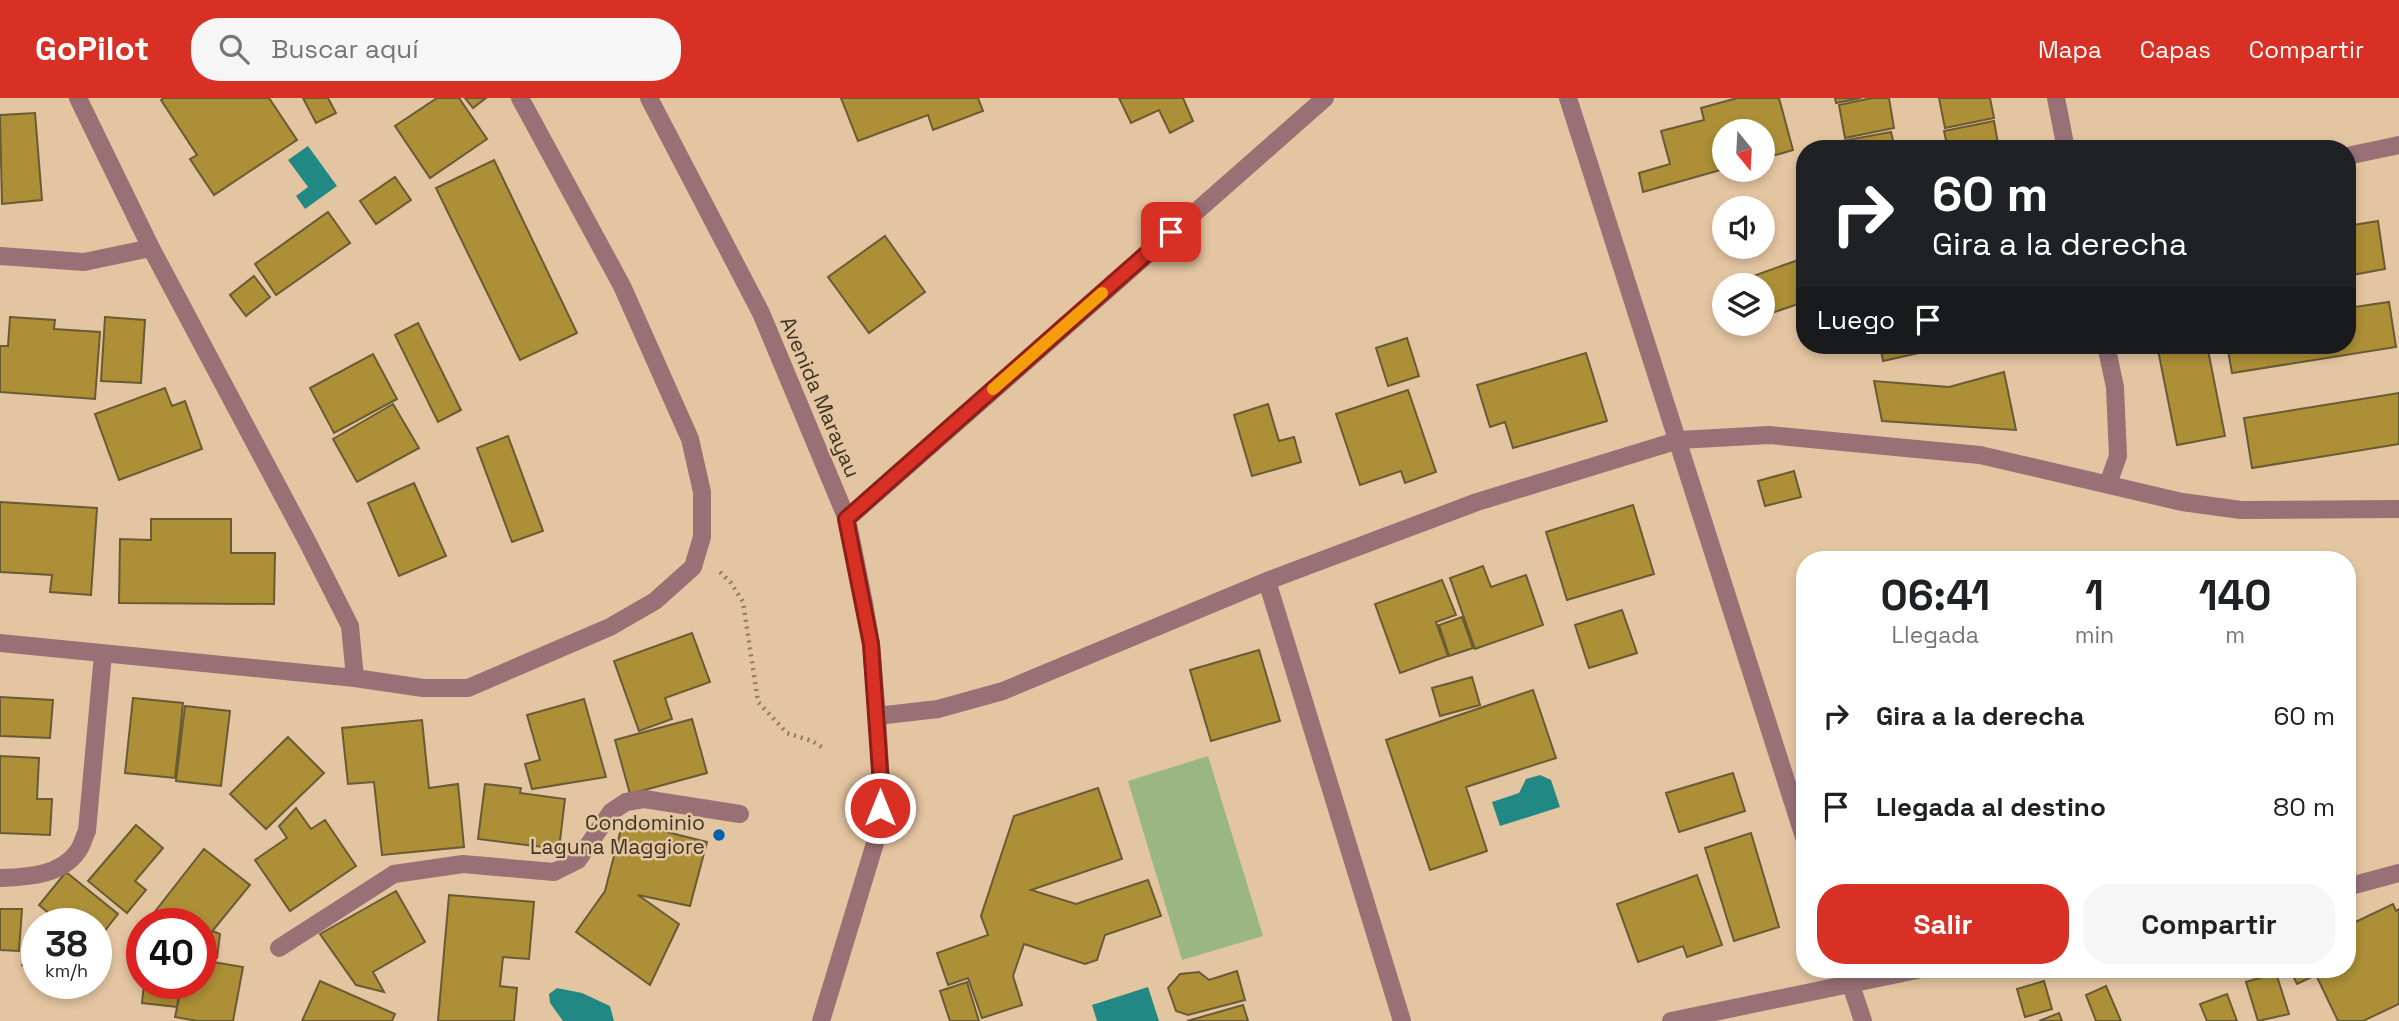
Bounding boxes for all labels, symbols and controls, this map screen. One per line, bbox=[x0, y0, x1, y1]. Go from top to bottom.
search box bbox=[191, 18, 681, 81]
text: GoPilot bbox=[35, 28, 149, 70]
icon: search bbox=[215, 30, 253, 68]
text: Buscar aquí bbox=[271, 32, 419, 66]
text: Mapa bbox=[2038, 34, 2102, 65]
text: Capas bbox=[2140, 34, 2211, 65]
text: Compartir bbox=[2249, 34, 2364, 65]
north arrow bbox=[1712, 119, 1774, 182]
map controls bbox=[1712, 119, 1775, 336]
text: 60 m bbox=[1932, 163, 2048, 225]
icon: right bbox=[1817, 168, 1908, 259]
button: sound bbox=[1712, 196, 1775, 259]
pin bbox=[1141, 202, 1201, 262]
icon: arrive bbox=[1152, 213, 1190, 251]
text: Gira a la derecha bbox=[1932, 224, 2187, 264]
button: layers bbox=[1712, 273, 1775, 336]
icon: arrive bbox=[1909, 301, 1947, 339]
text: Luego bbox=[1817, 303, 1895, 337]
street label: Avenida Marayau bbox=[774, 312, 867, 481]
text: 06:41 bbox=[1880, 569, 1990, 622]
text: 1 bbox=[2085, 569, 2104, 622]
text: 140 bbox=[2199, 569, 2272, 622]
text: Llegada bbox=[1892, 620, 1979, 650]
text: min bbox=[2075, 620, 2114, 650]
text: m bbox=[2225, 620, 2245, 650]
icon: right bbox=[1817, 697, 1855, 735]
text: Gira a la derecha bbox=[1876, 699, 2085, 733]
text: 60 m bbox=[2273, 699, 2335, 733]
position arrow bbox=[843, 771, 917, 845]
icon: arrive bbox=[1817, 788, 1855, 826]
text: Llegada al destino bbox=[1876, 790, 2106, 824]
text: 80 m bbox=[2273, 790, 2335, 824]
place label: Condominio Laguna Maggiore bbox=[530, 809, 705, 860]
marker: Condominio Laguna Maggiore bbox=[711, 827, 727, 843]
button: Salir bbox=[1817, 884, 2069, 964]
button: Compartir bbox=[2083, 884, 2335, 964]
speed limit sign: 40 bbox=[126, 908, 217, 999]
text: 38 bbox=[45, 922, 88, 966]
text: km/h bbox=[45, 959, 88, 982]

